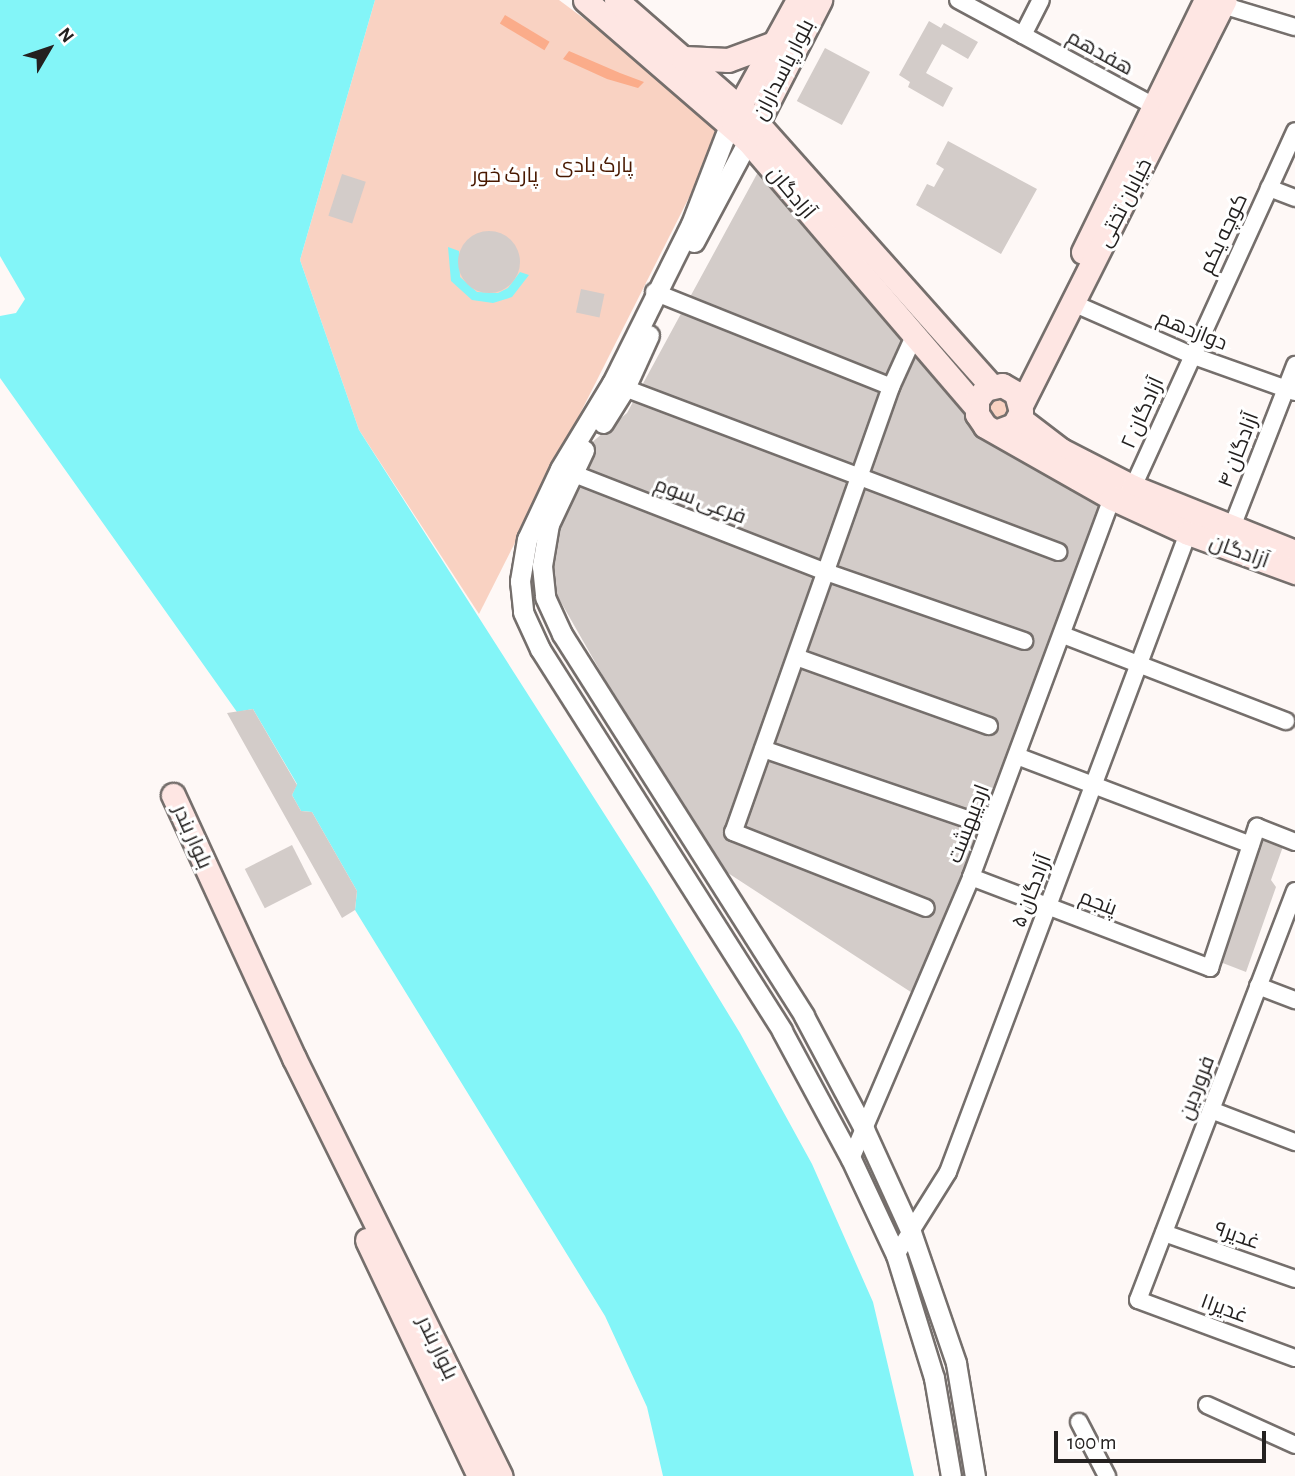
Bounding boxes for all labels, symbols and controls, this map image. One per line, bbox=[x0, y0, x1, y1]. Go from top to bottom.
north arrow bbox=[14, 14, 84, 84]
street label: بلوار پاسداران bbox=[748, 15, 820, 125]
text: N bbox=[54, 24, 77, 47]
street label: هفدهم bbox=[1062, 25, 1138, 81]
park label: پارک بادی bbox=[555, 153, 633, 179]
street label: خیابان تختی bbox=[1092, 154, 1158, 252]
street label: آزادگان bbox=[762, 161, 820, 225]
park label: پارک خور bbox=[472, 163, 538, 189]
street label: کوچه یکم bbox=[1194, 190, 1254, 278]
street label: دوازدهم bbox=[1153, 306, 1231, 356]
street label: آزادگان ۲ bbox=[1116, 373, 1170, 453]
street label: آزادگان ۴ bbox=[1213, 409, 1265, 491]
street label: فرعی سوم bbox=[651, 472, 749, 530]
street label: آزادگان bbox=[1206, 530, 1272, 574]
street label: اردیبهشت bbox=[943, 781, 995, 867]
street label: بلوار بندر bbox=[167, 801, 217, 873]
street label: آزادگان ۵ bbox=[1007, 851, 1057, 931]
street label: پنجم bbox=[1076, 884, 1120, 922]
street label: فروردین bbox=[1173, 1052, 1221, 1124]
street label: غدیر۹ bbox=[1211, 1217, 1263, 1255]
street label: غدیر۱۱ bbox=[1197, 1289, 1251, 1329]
street label: بلوار بندر bbox=[411, 1312, 463, 1384]
scale bar bbox=[1057, 1416, 1269, 1460]
text: 100 m bbox=[1067, 1432, 1117, 1453]

